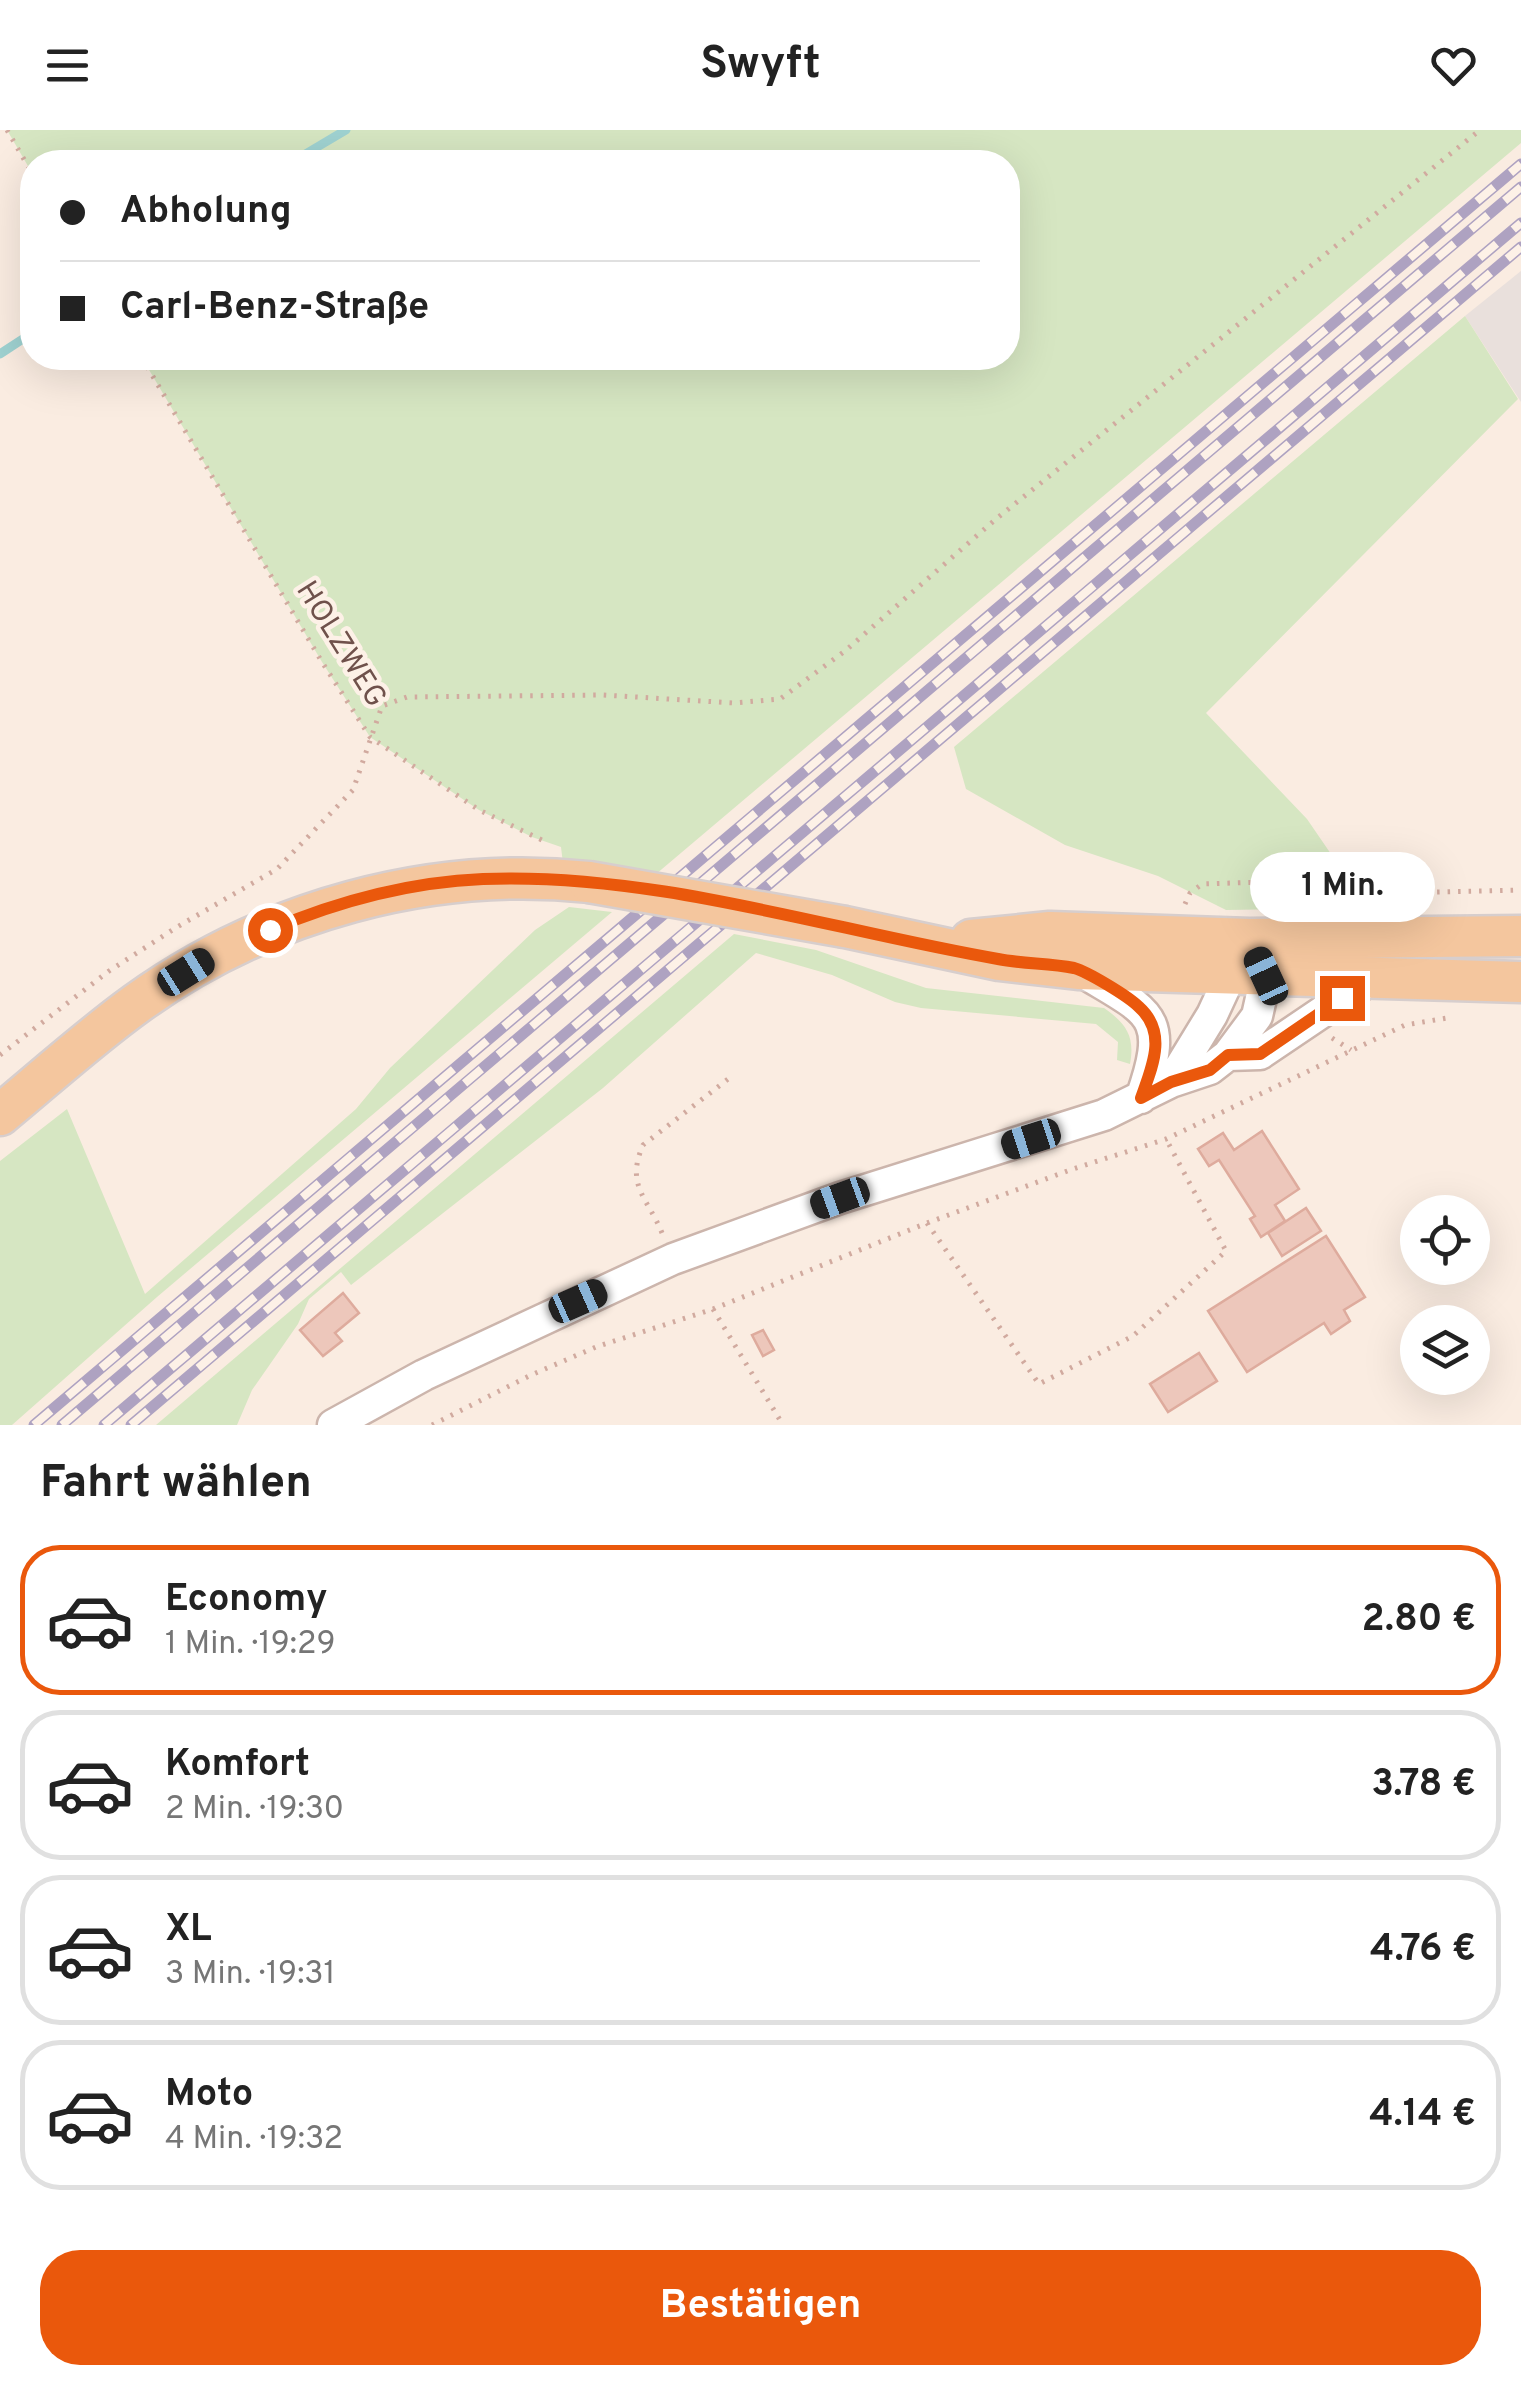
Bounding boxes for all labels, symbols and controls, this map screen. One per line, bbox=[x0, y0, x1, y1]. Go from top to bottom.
text: Swyft bbox=[700, 37, 821, 94]
icon: menu bbox=[40, 38, 95, 93]
icon: heart bbox=[1426, 38, 1481, 93]
text: Abholung bbox=[120, 188, 292, 237]
text: Carl-Benz-Straße bbox=[120, 284, 429, 333]
street label: HOLZWEG bbox=[287, 575, 393, 715]
callout: 1 Min. bbox=[1250, 853, 1434, 923]
text: 1 Min. bbox=[1301, 867, 1384, 907]
route start bbox=[248, 908, 293, 953]
car bbox=[1240, 942, 1292, 1010]
car bbox=[153, 943, 219, 1001]
route end bbox=[1320, 976, 1365, 1021]
car bbox=[998, 1115, 1064, 1163]
car bbox=[807, 1174, 873, 1222]
map controls bbox=[1400, 1195, 1490, 1395]
button: locate bbox=[1400, 1195, 1490, 1285]
car bbox=[544, 1275, 612, 1327]
button: layers bbox=[1400, 1305, 1490, 1395]
text: Fahrt wählen bbox=[40, 1456, 312, 1513]
icon: car bbox=[45, 1575, 135, 1665]
text: Economy bbox=[165, 1576, 327, 1625]
text: 2.80 € bbox=[1362, 1596, 1476, 1645]
text: 1 Min. · 19:29 bbox=[165, 1625, 336, 1665]
icon: car bbox=[45, 1740, 135, 1830]
text: Komfort bbox=[165, 1741, 310, 1790]
text: 3.78 € bbox=[1371, 1761, 1476, 1810]
text: 2 Min. · 19:30 bbox=[165, 1790, 344, 1830]
icon: car bbox=[45, 1905, 135, 1995]
text: XL bbox=[165, 1906, 212, 1955]
text: 4.76 € bbox=[1370, 1926, 1476, 1975]
text: 3 Min. · 19:31 bbox=[165, 1955, 336, 1995]
icon: car bbox=[45, 2070, 135, 2160]
text: Moto bbox=[165, 2071, 253, 2120]
text: 4.14 € bbox=[1369, 2091, 1476, 2140]
text: 4 Min. · 19:32 bbox=[165, 2120, 343, 2160]
button: Bestätigen bbox=[40, 2250, 1481, 2365]

